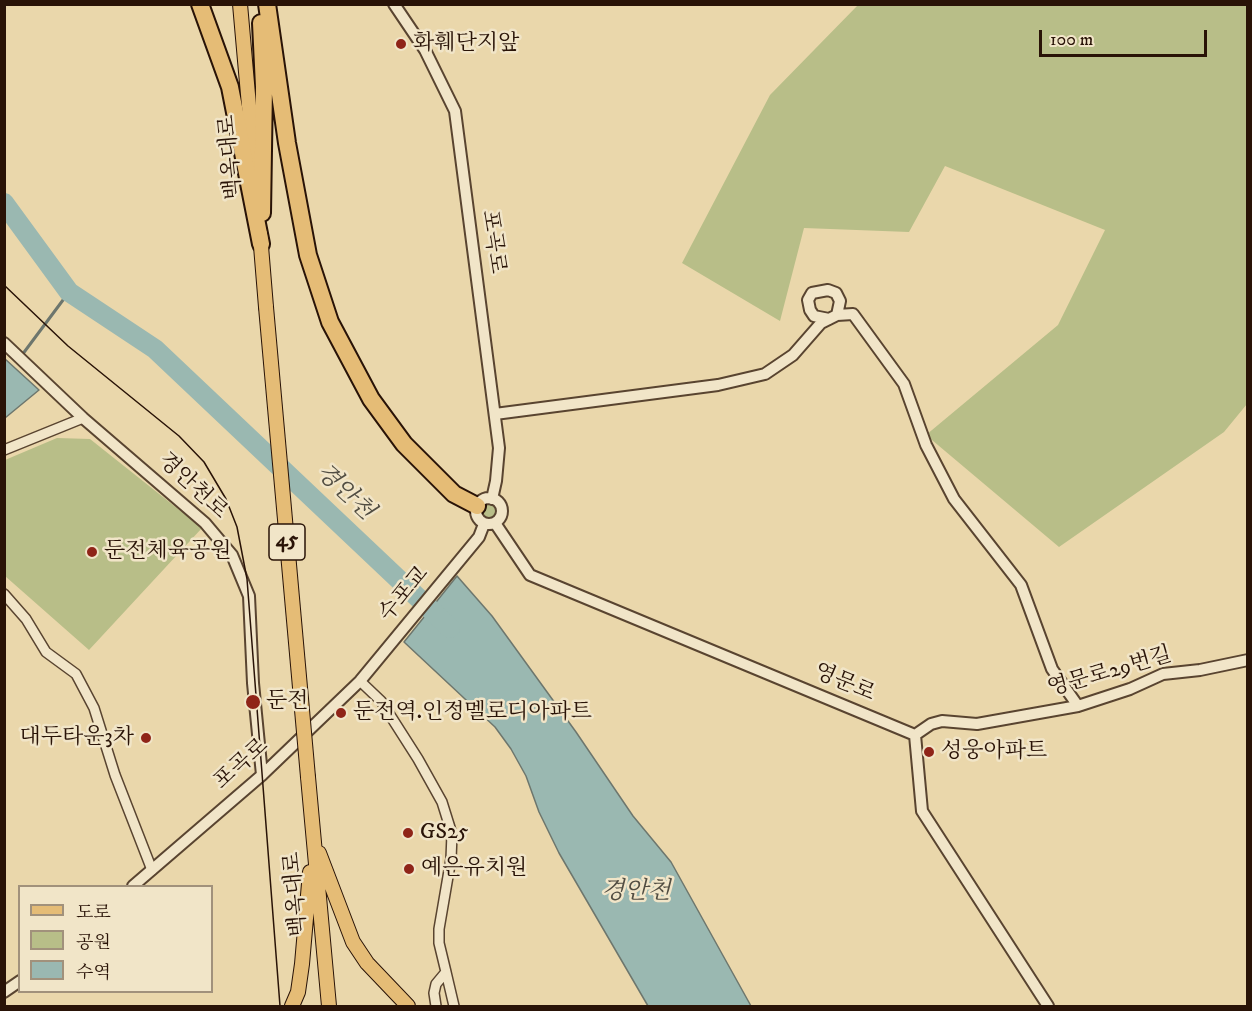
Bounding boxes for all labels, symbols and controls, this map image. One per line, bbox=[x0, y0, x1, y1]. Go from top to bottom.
scale bar bbox=[1042, 18, 1210, 56]
text: 100 m bbox=[1050, 29, 1093, 51]
place label: 화훼단지앞 bbox=[413, 31, 519, 57]
marker: 화훼단지앞 bbox=[394, 37, 408, 51]
street label: 백옥대로 bbox=[215, 114, 249, 200]
street label: 포곡로 bbox=[474, 209, 510, 275]
street label: 경안천로 bbox=[152, 448, 232, 526]
water label: 경안천 bbox=[309, 459, 379, 527]
road number: 45 bbox=[269, 524, 305, 560]
place label: 둔전체육공원 bbox=[104, 539, 232, 565]
marker: 둔전체육공원 bbox=[85, 545, 99, 559]
street label: 수포교 bbox=[374, 562, 436, 628]
street label: 영문로29번길 bbox=[1045, 643, 1175, 703]
street label: 영문로 bbox=[809, 659, 879, 709]
place label: 둔전 bbox=[266, 689, 309, 715]
marker: 둔전 bbox=[244, 693, 262, 711]
place label: 둔전역.인정멜로디아파트 bbox=[353, 700, 592, 726]
marker: 둔전역.인정멜로디아파트 bbox=[334, 706, 348, 720]
place label: 대두타운3차 bbox=[20, 725, 134, 751]
marker: 대두타운3차 bbox=[139, 731, 153, 745]
street label: 포곡로 bbox=[209, 734, 275, 796]
place label: 성웅아파트 bbox=[941, 739, 1047, 765]
marker: 성웅아파트 bbox=[922, 745, 936, 759]
place label: GS25 bbox=[420, 820, 469, 846]
marker: GS25 bbox=[401, 826, 415, 840]
street label: 백옥대로 bbox=[280, 851, 314, 937]
place label: 예은유치원 bbox=[421, 856, 527, 882]
marker: 예은유치원 bbox=[402, 862, 416, 876]
water label: 경안천 bbox=[601, 879, 671, 907]
legend bbox=[18, 885, 213, 993]
text: 도로 bbox=[76, 902, 111, 924]
text: 공원 bbox=[76, 932, 111, 954]
text: 수역 bbox=[76, 962, 111, 984]

